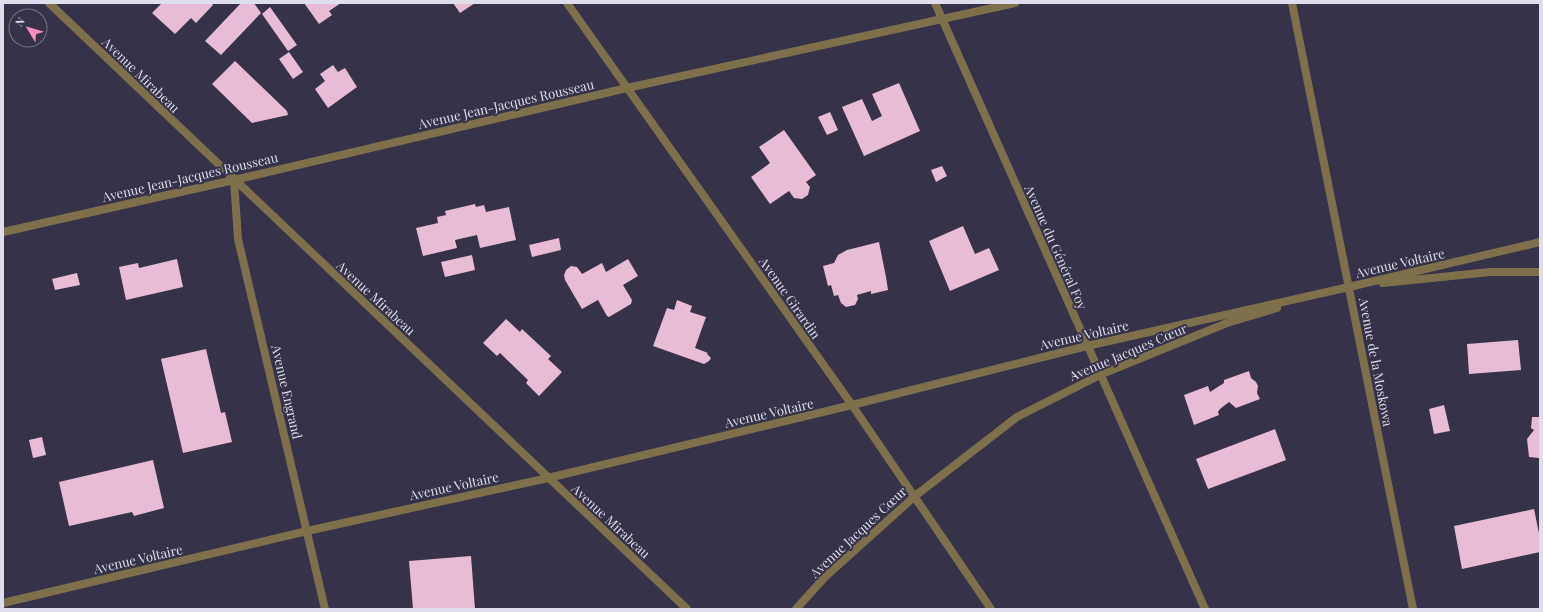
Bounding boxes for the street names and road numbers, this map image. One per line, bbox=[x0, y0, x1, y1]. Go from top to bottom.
street label: Avenue Mirabeau bbox=[98, 33, 184, 116]
street label: Avenue Jean-Jacques Rousseau bbox=[415, 75, 596, 132]
street label: Avenue Jean-Jacques Rousseau bbox=[99, 148, 280, 205]
street label: Avenue du Général Foy bbox=[1021, 181, 1092, 312]
street label: Avenue Voltaire bbox=[1353, 244, 1446, 281]
street label: Avenue Girardin bbox=[755, 253, 825, 342]
street label: Avenue Mirabeau bbox=[333, 256, 420, 339]
street label: Avenue de la Moskowa bbox=[1355, 295, 1397, 428]
street label: Avenue Voltaire bbox=[1037, 316, 1130, 353]
street label: Avenue Jacques Cœur bbox=[1065, 319, 1190, 384]
street label: Avenue Engrand bbox=[268, 342, 307, 441]
street label: Avenue Voltaire bbox=[722, 394, 815, 431]
street label: Avenue Voltaire bbox=[407, 468, 500, 503]
street label: Avenue Mirabeau bbox=[568, 479, 655, 562]
street label: Avenue Jacques Cœur bbox=[805, 482, 910, 582]
street label: Avenue Voltaire bbox=[91, 540, 184, 577]

